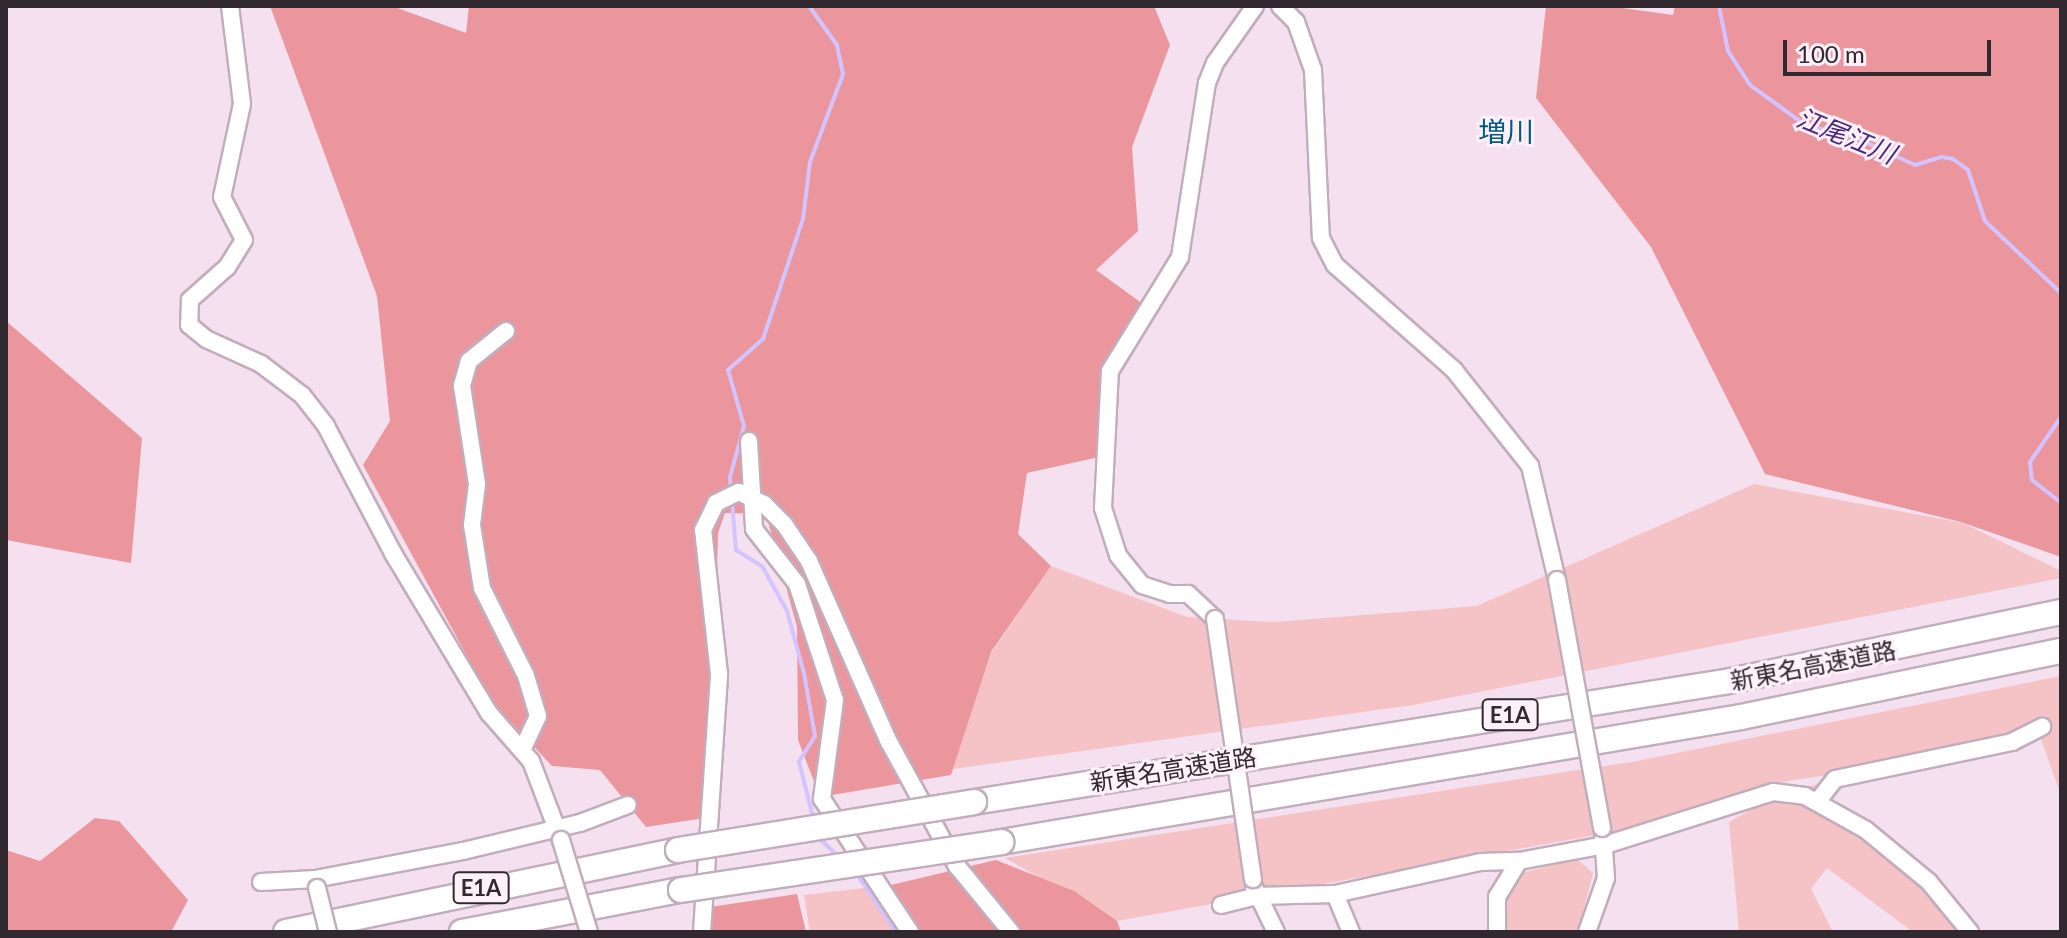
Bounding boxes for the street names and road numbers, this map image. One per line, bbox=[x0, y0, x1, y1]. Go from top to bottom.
street label: 新東名高速道路 bbox=[1728, 635, 1898, 695]
road number: E1A bbox=[1480, 697, 1540, 733]
street label: 新東名高速道路 bbox=[1088, 742, 1258, 796]
road number: E1A bbox=[451, 870, 511, 906]

